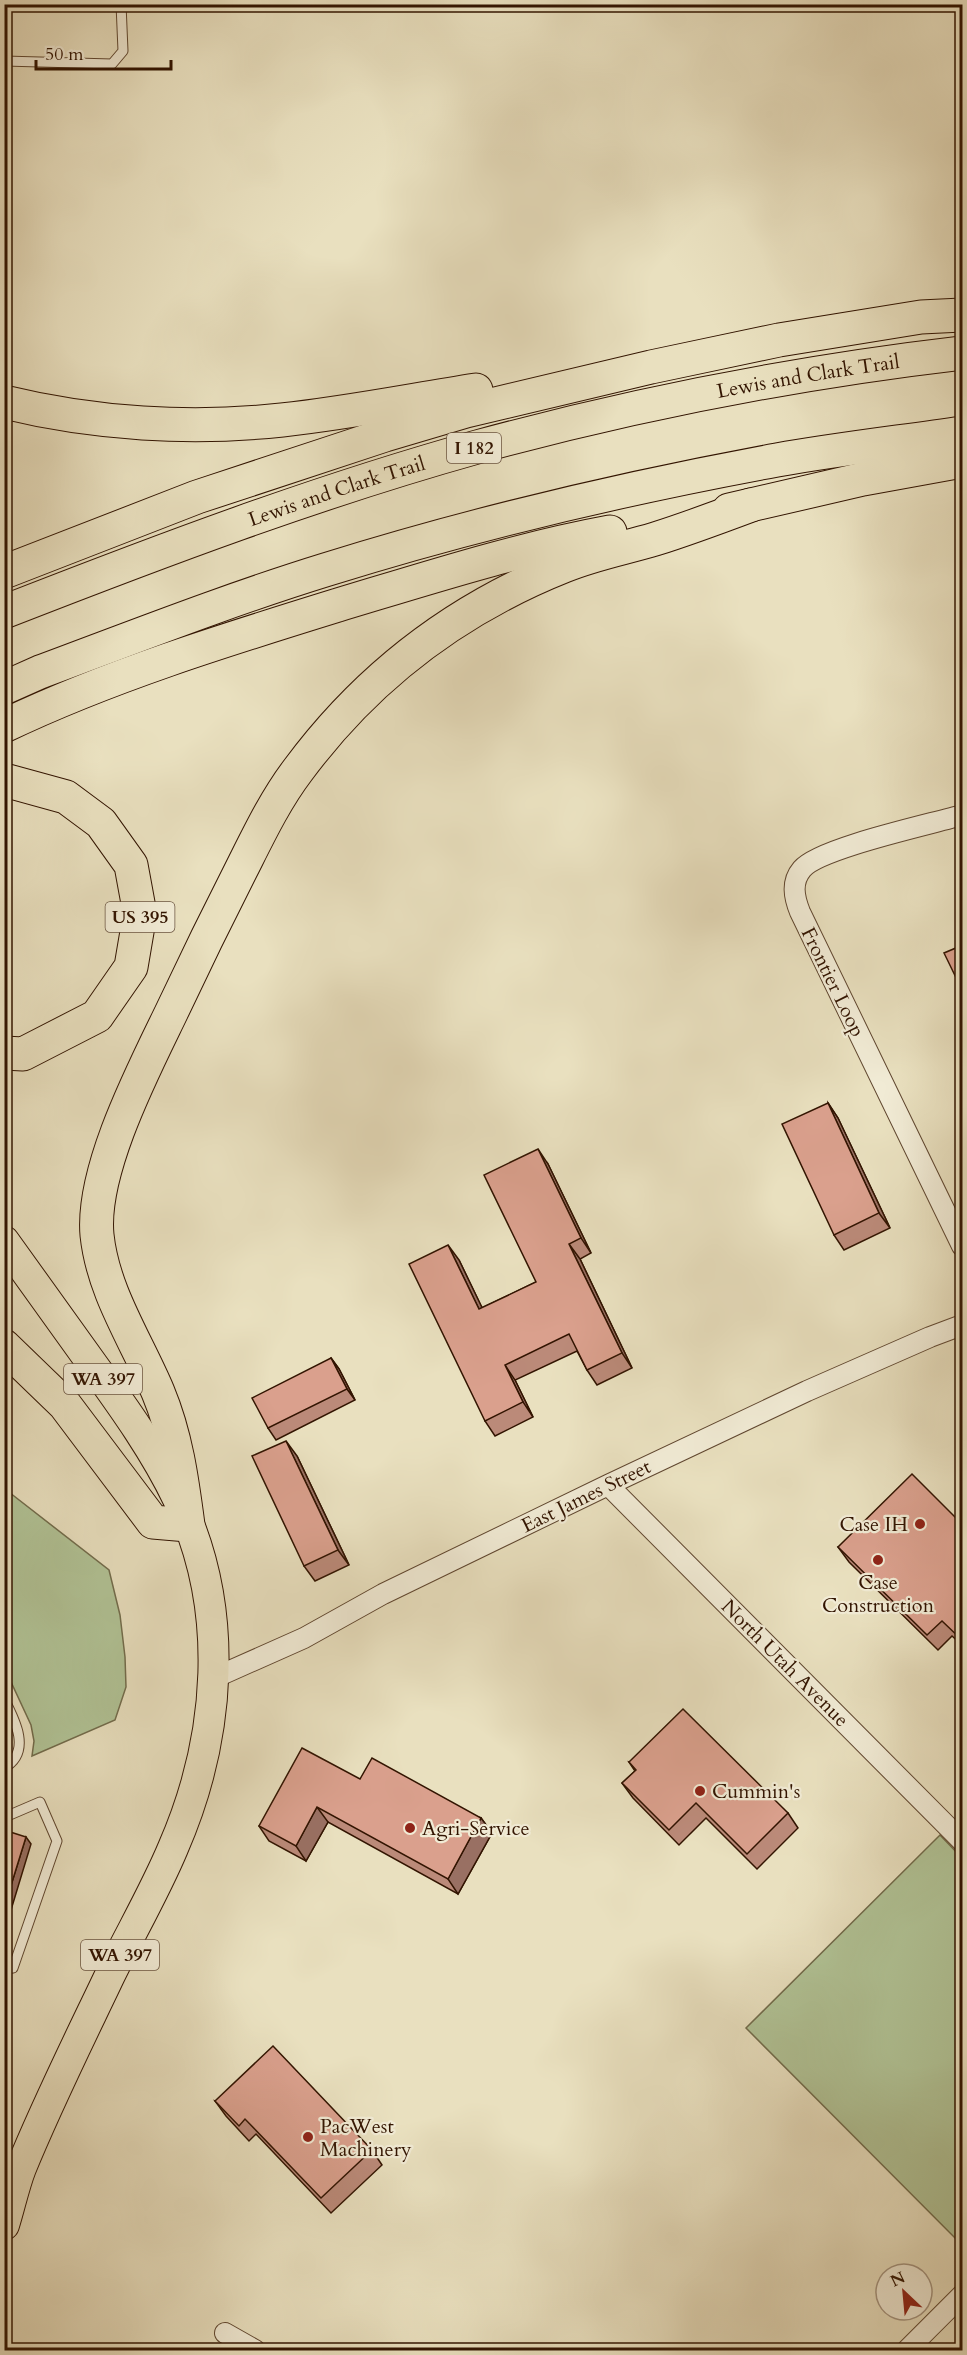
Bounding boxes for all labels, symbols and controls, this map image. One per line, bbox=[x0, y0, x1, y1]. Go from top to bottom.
scale bar bbox=[36, 33, 171, 71]
text: 50 m bbox=[45, 42, 84, 67]
street label: Lewis and Clark Trail bbox=[714, 348, 901, 404]
road number: I 182 bbox=[447, 433, 501, 463]
street label: Lewis and Clark Trail bbox=[244, 449, 428, 533]
road number: US 395 bbox=[106, 902, 174, 932]
street label: Frontier Loop bbox=[795, 923, 871, 1041]
road number: WA 397 bbox=[64, 1364, 142, 1394]
street label: East James Street bbox=[517, 1453, 656, 1539]
place label: Case IH bbox=[839, 1511, 908, 1538]
marker: Case IH bbox=[913, 1517, 927, 1531]
marker: Case Construction bbox=[871, 1553, 885, 1567]
place label: Case Construction bbox=[822, 1569, 935, 1619]
street label: North Utah Avenue bbox=[715, 1593, 855, 1733]
place label: Cummin's bbox=[712, 1778, 800, 1805]
marker: Cummin's bbox=[693, 1784, 707, 1798]
place label: Agri-Service bbox=[422, 1815, 530, 1842]
marker: Agri-Service bbox=[403, 1821, 417, 1835]
road number: WA 397 bbox=[81, 1940, 159, 1970]
place label: PacWest Machinery bbox=[320, 2113, 412, 2163]
marker: PacWest Machinery bbox=[301, 2130, 315, 2144]
north arrow bbox=[874, 2262, 934, 2322]
text: N bbox=[887, 2266, 909, 2292]

